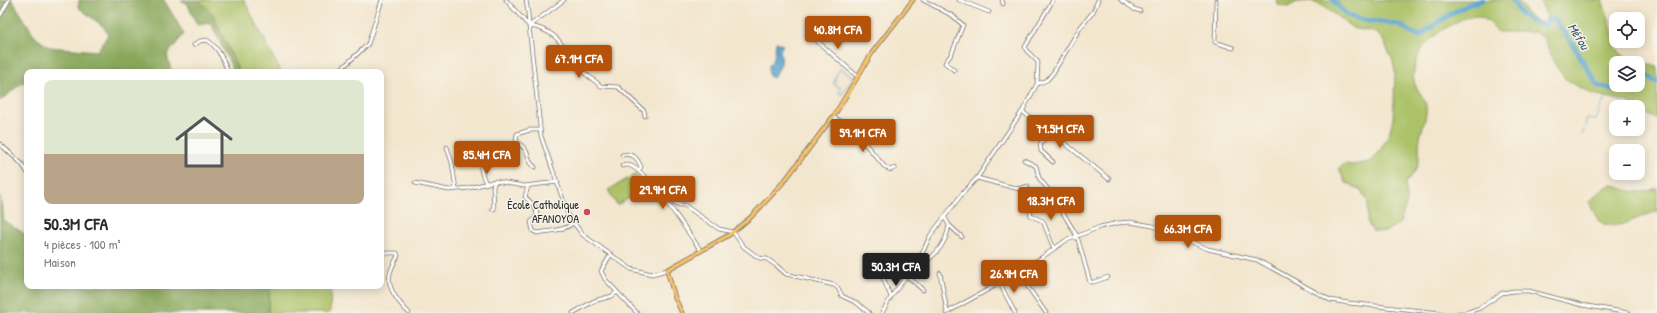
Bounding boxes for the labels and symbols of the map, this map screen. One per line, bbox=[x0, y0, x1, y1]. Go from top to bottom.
pin: 40.8M CFA bbox=[792, 16, 884, 50]
water label: Méfou bbox=[1564, 19, 1595, 54]
pin: 67.1M CFA bbox=[533, 45, 625, 79]
pin: 71.5M CFA bbox=[1014, 115, 1106, 149]
pin: 59.1M CFA bbox=[817, 119, 909, 153]
pin: 85.4M CFA bbox=[441, 141, 533, 175]
pin: 29.9M CFA bbox=[617, 176, 709, 210]
pin: 18.3M CFA bbox=[1005, 187, 1097, 221]
place label: École Catholique AFANOYOA bbox=[507, 196, 579, 227]
marker: École Catholique AFANOYOA bbox=[582, 207, 592, 217]
pin: 66.3M CFA bbox=[1142, 215, 1234, 249]
pin: 50.3M CFA bbox=[850, 253, 942, 287]
pin: 26.9M CFA bbox=[968, 260, 1060, 294]

